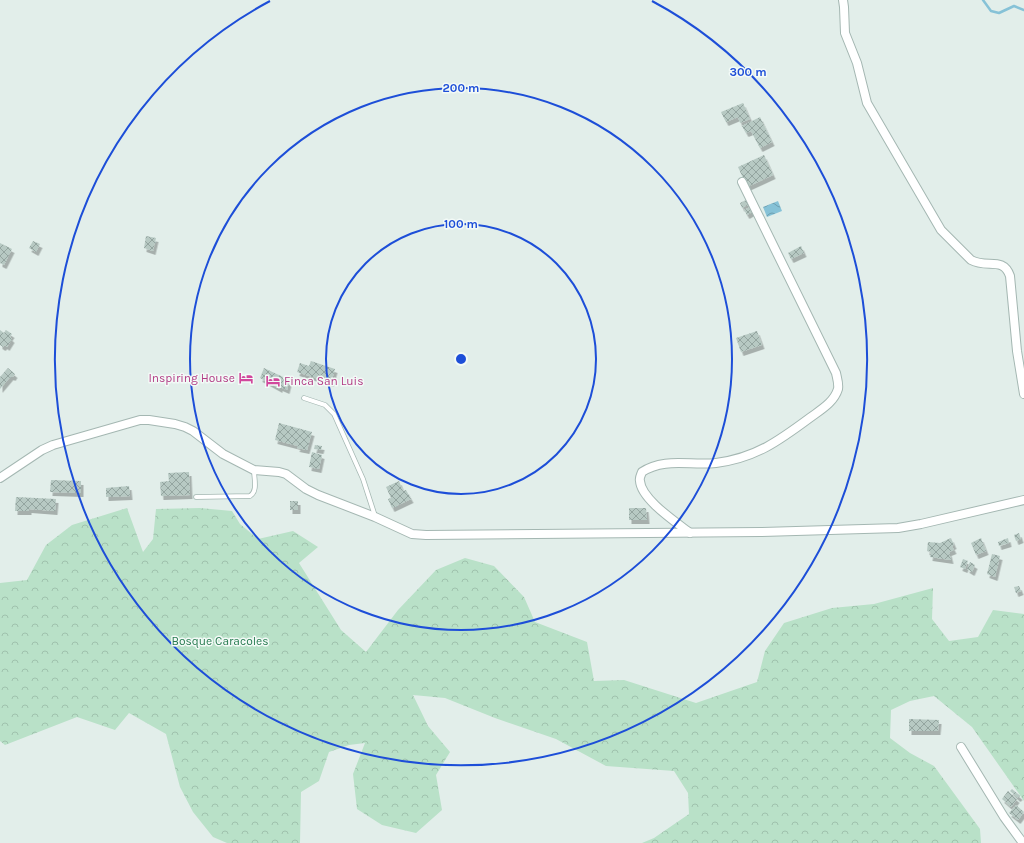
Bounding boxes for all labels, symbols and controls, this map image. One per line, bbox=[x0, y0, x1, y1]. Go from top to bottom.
text: 300 m bbox=[729, 65, 767, 79]
text: 200 m bbox=[443, 81, 479, 95]
text: 100 m bbox=[444, 217, 478, 231]
centre of rings bbox=[454, 352, 468, 366]
hotel icon: Inspiring House bbox=[238, 370, 254, 386]
place label: Inspiring House bbox=[148, 371, 235, 385]
hotel icon: Finca San Luis bbox=[265, 373, 281, 389]
place label: Finca San Luis bbox=[284, 374, 363, 388]
park label: Bosque Caracoles bbox=[171, 634, 269, 648]

